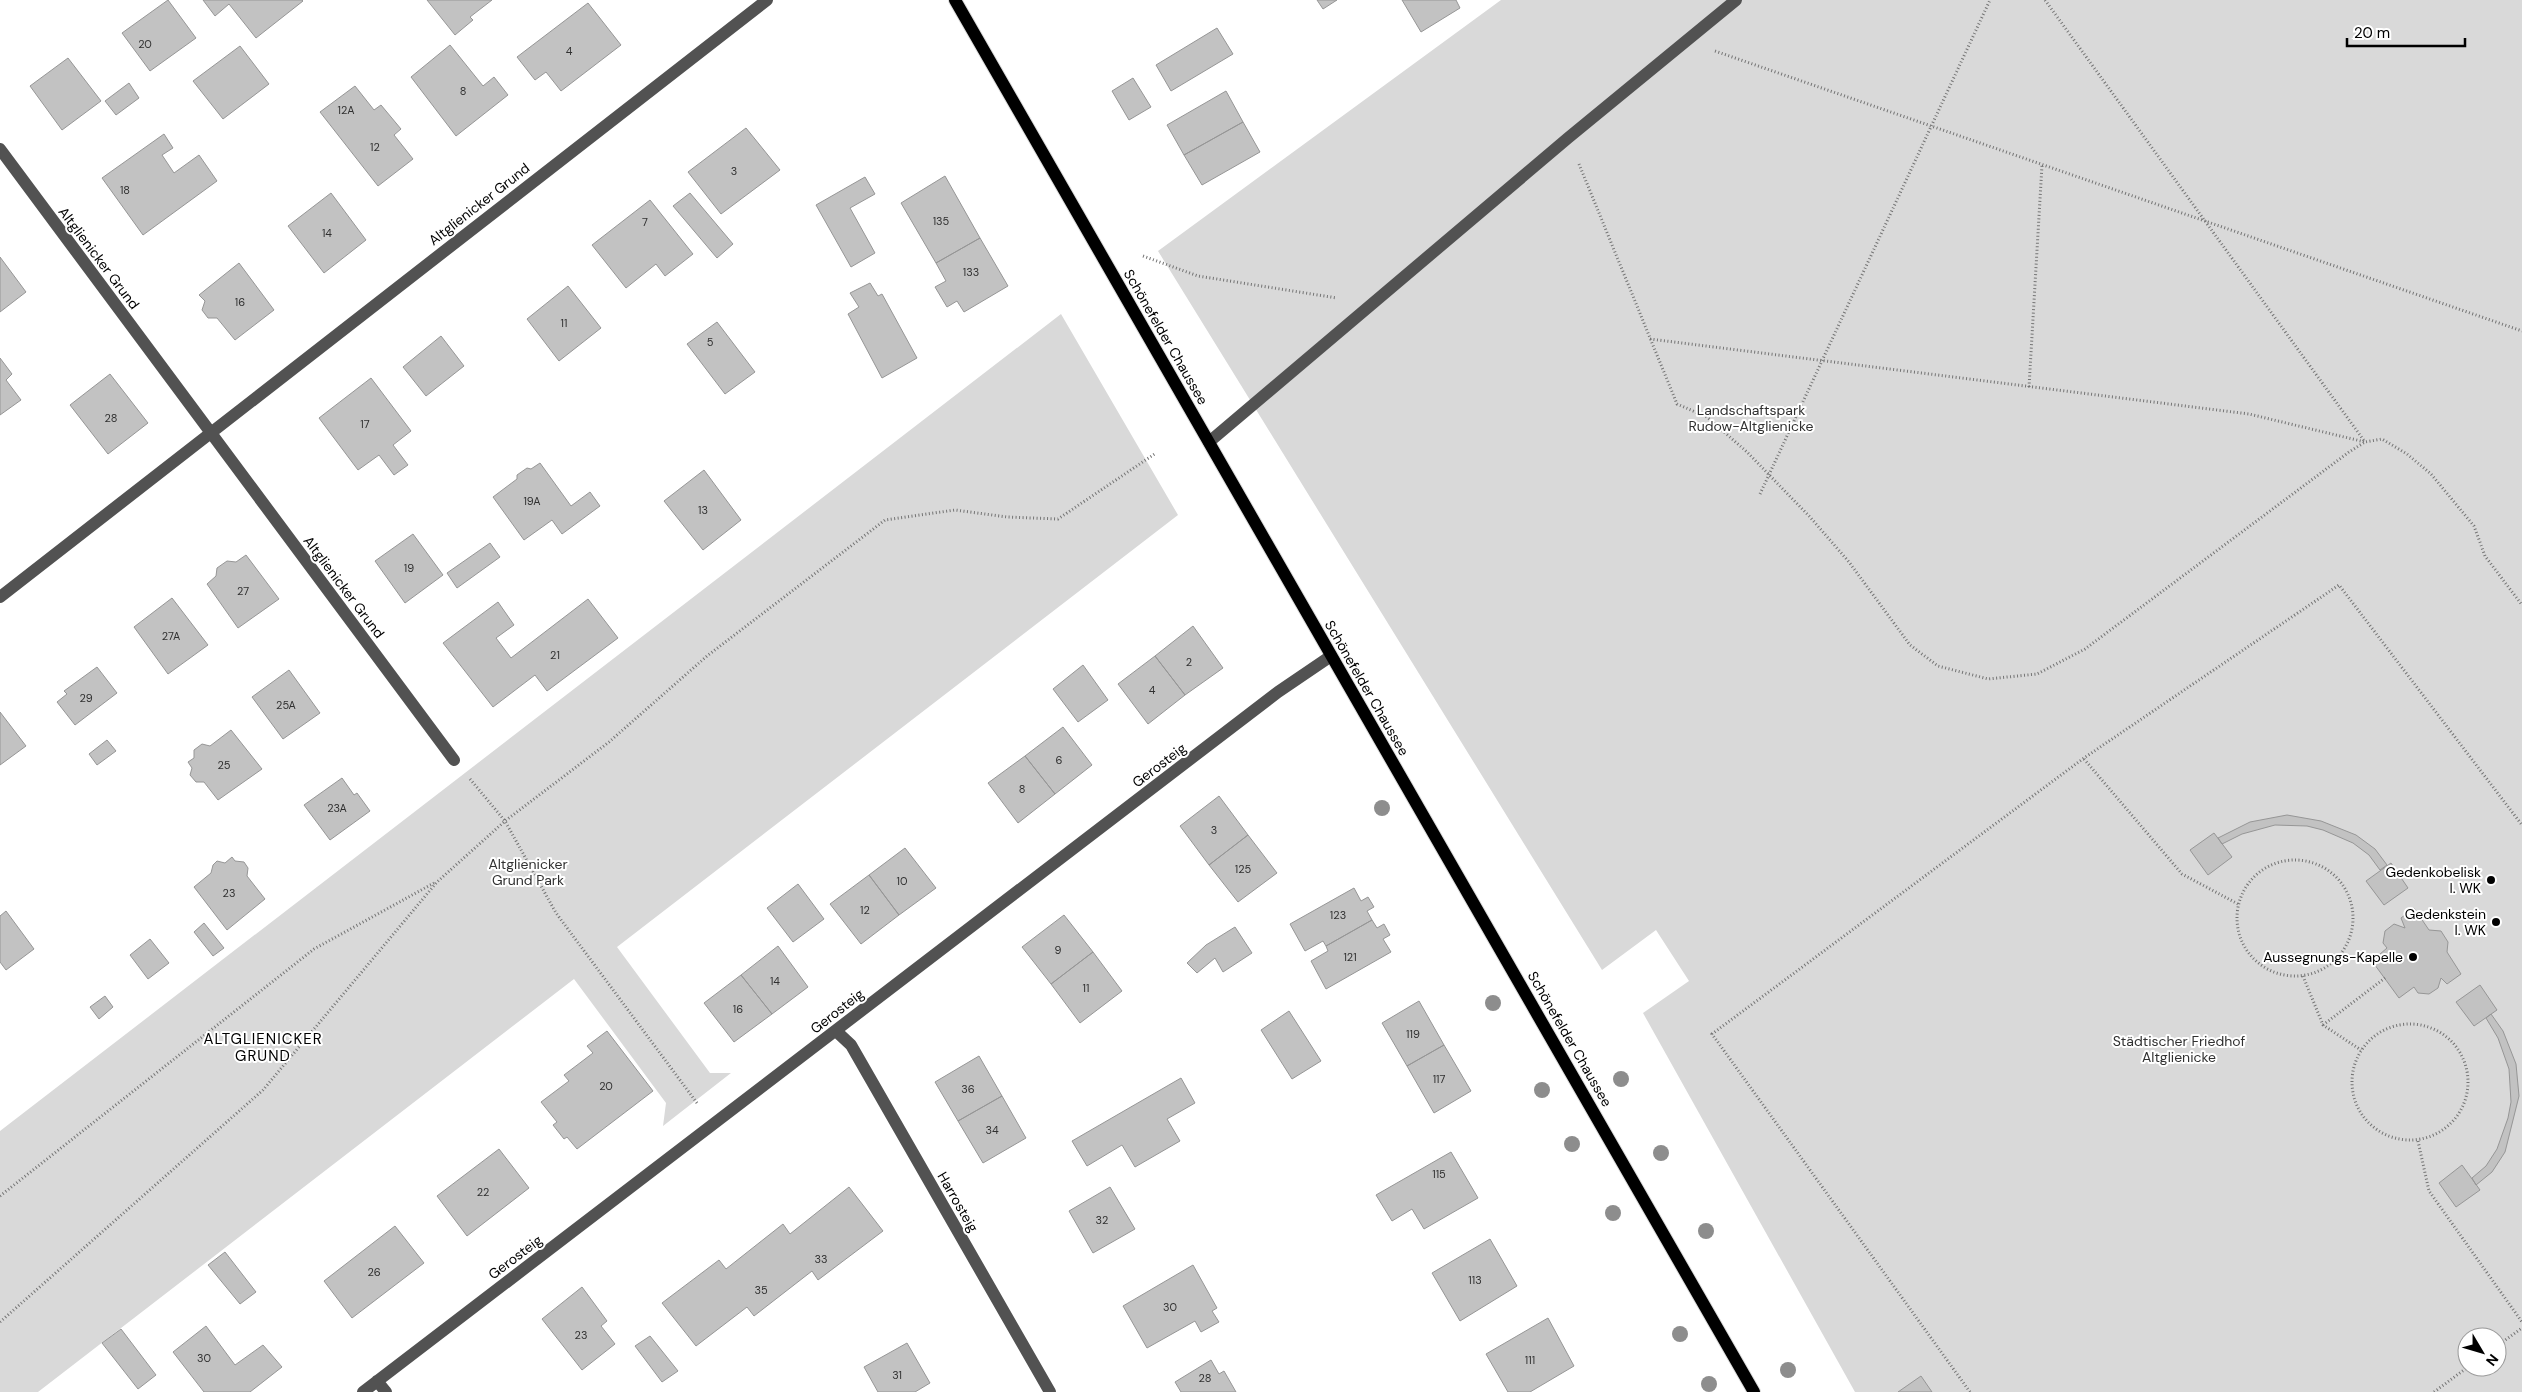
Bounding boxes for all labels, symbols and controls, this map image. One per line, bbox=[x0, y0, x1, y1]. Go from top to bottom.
scale bar bbox=[2347, 15, 2464, 47]
text: 20 m bbox=[2354, 23, 2390, 43]
house number: 20 bbox=[138, 37, 152, 51]
house number: 4 bbox=[566, 44, 573, 58]
house number: 8 bbox=[460, 84, 466, 98]
house number: 12A bbox=[337, 103, 355, 117]
house number: 12 bbox=[370, 140, 380, 154]
street label: Altglienicker Grund bbox=[425, 159, 533, 249]
house number: 3 bbox=[731, 164, 737, 178]
house number: 18 bbox=[120, 183, 130, 197]
street label: Altglienicker Grund bbox=[55, 203, 143, 313]
house number: 135 bbox=[933, 214, 950, 228]
house number: 7 bbox=[642, 215, 648, 229]
house number: 14 bbox=[322, 226, 332, 240]
house number: 133 bbox=[963, 265, 979, 279]
street label: Schönefelder Chaussee bbox=[1120, 266, 1212, 408]
house number: 16 bbox=[235, 295, 245, 309]
house number: 11 bbox=[561, 316, 567, 330]
house number: 5 bbox=[707, 335, 714, 349]
park label: Landschaftspark Rudow-Altglienicke bbox=[1688, 401, 1814, 435]
house number: 28 bbox=[105, 411, 117, 425]
house number: 17 bbox=[360, 417, 370, 431]
house number: 19A bbox=[523, 494, 541, 508]
house number: 13 bbox=[698, 503, 708, 517]
street label: Altglienicker Grund bbox=[300, 532, 388, 642]
house number: 19 bbox=[404, 561, 414, 575]
house number: 27 bbox=[237, 584, 249, 598]
street label: Schönefelder Chaussee bbox=[1321, 617, 1413, 759]
house number: 27A bbox=[162, 629, 180, 643]
house number: 21 bbox=[550, 648, 560, 662]
house number: 2 bbox=[1186, 655, 1192, 669]
house number: 4 bbox=[1149, 683, 1156, 697]
house number: 29 bbox=[79, 691, 93, 705]
house number: 25A bbox=[276, 698, 296, 712]
street label: Gerosteig bbox=[1128, 739, 1190, 791]
house number: 6 bbox=[1056, 753, 1063, 767]
house number: 25 bbox=[217, 758, 231, 772]
house number: 8 bbox=[1019, 782, 1025, 796]
house number: 23A bbox=[327, 801, 347, 815]
house number: 3 bbox=[1211, 823, 1217, 837]
park label: Altglienicker Grund Park bbox=[488, 855, 568, 889]
house number: 125 bbox=[1235, 862, 1252, 876]
place label: Gedenkobelisk I. WK bbox=[2386, 863, 2481, 897]
house number: 10 bbox=[897, 874, 907, 888]
marker: Gedenkobelisk I. WK bbox=[2485, 874, 2497, 886]
house number: 23 bbox=[223, 886, 235, 900]
house number: 12 bbox=[860, 903, 870, 917]
place label: Gedenkstein I. WK bbox=[2405, 905, 2486, 939]
house number: 123 bbox=[1330, 908, 1346, 922]
marker: Gedenkstein I. WK bbox=[2490, 916, 2502, 928]
house number: 9 bbox=[1055, 943, 1062, 957]
place label: Aussegnungs-Kapelle bbox=[2263, 948, 2403, 966]
house number: 121 bbox=[1343, 950, 1357, 964]
marker: Aussegnungs-Kapelle bbox=[2407, 951, 2419, 963]
street label: Schönefelder Chaussee bbox=[1524, 968, 1616, 1110]
house number: 14 bbox=[770, 974, 780, 988]
house number: 11 bbox=[1083, 981, 1089, 995]
street label: Gerosteig bbox=[807, 984, 867, 1037]
house number: 16 bbox=[733, 1002, 743, 1016]
house number: 119 bbox=[1406, 1027, 1420, 1041]
district label: ALTGLIENICKER GRUND bbox=[203, 1029, 323, 1066]
park label: Städtischer Friedhof Altglienicke bbox=[2113, 1032, 2246, 1066]
house number: 117 bbox=[1433, 1072, 1445, 1086]
house number: 20 bbox=[599, 1079, 613, 1093]
house number: 36 bbox=[961, 1082, 975, 1096]
house number: 34 bbox=[985, 1123, 999, 1137]
house number: 115 bbox=[1432, 1167, 1446, 1181]
street label: Harrosteig bbox=[934, 1169, 983, 1236]
house number: 22 bbox=[477, 1185, 489, 1199]
house number: 32 bbox=[1096, 1213, 1108, 1227]
street label: Gerosteig bbox=[484, 1231, 546, 1283]
house number: 33 bbox=[814, 1252, 828, 1266]
house number: 26 bbox=[367, 1265, 381, 1279]
house number: 113 bbox=[1468, 1273, 1482, 1287]
house number: 35 bbox=[754, 1283, 768, 1297]
house number: 30 bbox=[1163, 1300, 1177, 1314]
north arrow bbox=[2457, 1327, 2507, 1377]
house number: 23 bbox=[575, 1328, 587, 1342]
text: N bbox=[2482, 1350, 2502, 1370]
house number: 30 bbox=[197, 1351, 211, 1365]
house number: 111 bbox=[1525, 1353, 1535, 1367]
house number: 31 bbox=[892, 1368, 902, 1382]
house number: 28 bbox=[1199, 1371, 1211, 1385]

